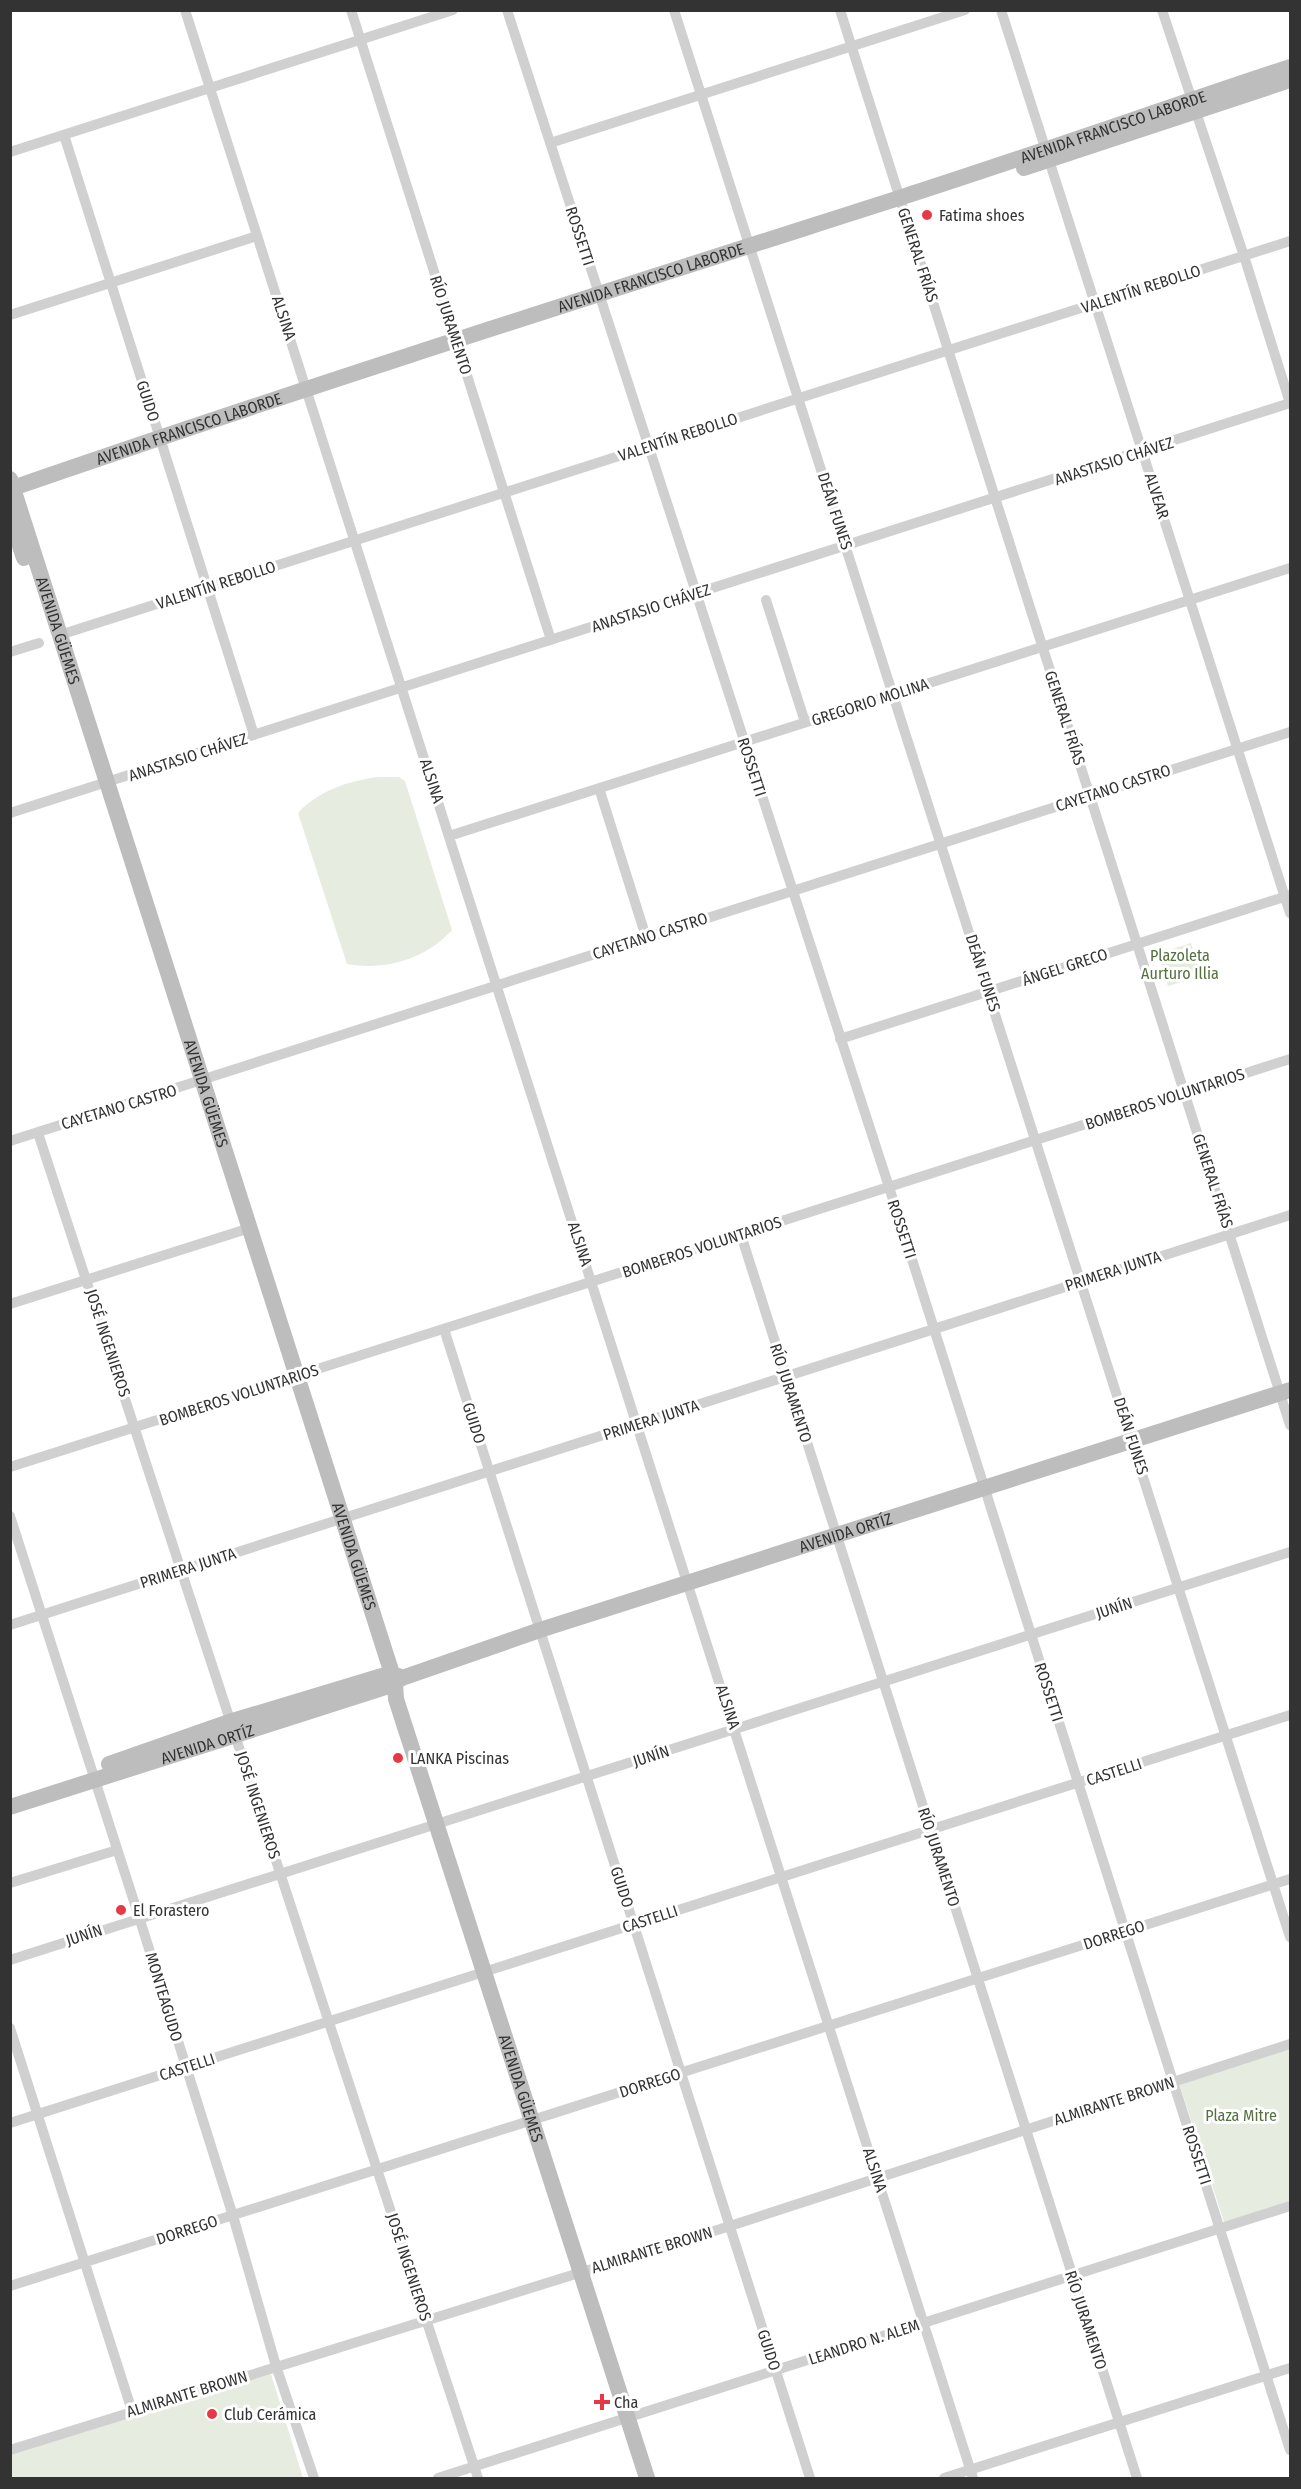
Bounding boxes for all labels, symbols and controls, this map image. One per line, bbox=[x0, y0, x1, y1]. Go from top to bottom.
street label: AVENIDA FRANCISCO LABORDE bbox=[1018, 86, 1208, 167]
street label: ROSSETTI bbox=[562, 204, 598, 268]
street label: GENERAL FRÍAS bbox=[894, 205, 942, 305]
place label: Fatima shoes bbox=[939, 206, 1025, 225]
marker: Fatima shoes bbox=[920, 208, 934, 222]
street label: AVENIDA FRANCISCO LABORDE bbox=[555, 239, 747, 316]
street label: VALENTÍN REBOLLO bbox=[1079, 261, 1203, 317]
street label: RÍO JURAMENTO bbox=[426, 273, 476, 377]
street label: ALSINA bbox=[268, 293, 300, 343]
street label: GUIDO bbox=[132, 378, 164, 424]
street label: AVENIDA FRANCISCO LABORDE bbox=[94, 388, 284, 468]
street label: VALENTÍN REBOLLO bbox=[616, 409, 740, 465]
street label: ANASTASIO CHÁVEZ bbox=[1052, 433, 1176, 489]
street label: DEÁN FUNES bbox=[814, 470, 856, 552]
street label: ALVEAR bbox=[1141, 471, 1173, 522]
street label: VALENTÍN REBOLLO bbox=[154, 557, 278, 613]
street label: AVENIDA GÜEMES bbox=[32, 574, 85, 687]
street label: ANASTASIO CHÁVEZ bbox=[589, 580, 713, 636]
street label: GENERAL FRÍAS bbox=[1041, 668, 1089, 768]
street label: GREGORIO MOLINA bbox=[809, 674, 931, 730]
street label: ANASTASIO CHÁVEZ bbox=[126, 729, 250, 785]
street label: ROSSETTI bbox=[734, 735, 770, 799]
street label: ALSINA bbox=[416, 756, 448, 806]
street label: CAYETANO CASTRO bbox=[1053, 760, 1173, 816]
street label: CAYETANO CASTRO bbox=[590, 908, 710, 964]
street label: DEÁN FUNES bbox=[962, 932, 1004, 1014]
street label: ÁNGEL GRECO bbox=[1020, 944, 1110, 990]
park label: Plazoleta Aurturo Illia bbox=[1141, 946, 1219, 983]
street label: AVENIDA GÜEMES bbox=[180, 1037, 233, 1150]
street label: BOMBEROS VOLUNTARIOS bbox=[1083, 1064, 1247, 1134]
street label: CAYETANO CASTRO bbox=[59, 1080, 179, 1134]
street label: GENERAL FRÍAS bbox=[1189, 1131, 1237, 1231]
street label: ROSSETTI bbox=[884, 1197, 920, 1261]
street label: BOMBEROS VOLUNTARIOS bbox=[620, 1212, 784, 1282]
street label: ALSINA bbox=[564, 1219, 596, 1269]
street label: PRIMERA JUNTA bbox=[1063, 1246, 1164, 1295]
street label: JOSÉ INGENIEROS bbox=[82, 1287, 134, 1399]
street label: RÍO JURAMENTO bbox=[766, 1341, 816, 1445]
street label: BOMBEROS VOLUNTARIOS bbox=[157, 1360, 321, 1430]
street label: PRIMERA JUNTA bbox=[601, 1395, 702, 1444]
street label: DEÁN FUNES bbox=[1110, 1395, 1152, 1477]
street label: GUIDO bbox=[458, 1400, 490, 1446]
street label: AVENIDA GÜEMES bbox=[328, 1500, 381, 1612]
street label: AVENIDA ORTÍZ bbox=[797, 1508, 895, 1556]
street label: PRIMERA JUNTA bbox=[138, 1543, 239, 1592]
street label: JUNÍN bbox=[1093, 1593, 1135, 1623]
street label: ROSSETTI bbox=[1031, 1660, 1067, 1724]
street label: ALSINA bbox=[712, 1682, 744, 1732]
street label: AVENIDA ORTÍZ bbox=[158, 1720, 256, 1768]
street label: JUNÍN bbox=[630, 1741, 672, 1771]
street label: JOSÉ INGENIEROS bbox=[232, 1749, 284, 1861]
place label: LANKA Piscinas bbox=[410, 1749, 509, 1768]
marker: LANKA Piscinas bbox=[391, 1751, 405, 1765]
street label: CASTELLI bbox=[1084, 1754, 1144, 1790]
street label: RÍO JURAMENTO bbox=[914, 1805, 964, 1909]
street label: GUIDO bbox=[606, 1864, 638, 1910]
place label: El Forastero bbox=[133, 1901, 209, 1920]
street label: CASTELLI bbox=[620, 1901, 680, 1937]
marker: El Forastero bbox=[114, 1903, 128, 1917]
street label: DORREGO bbox=[1081, 1916, 1147, 1954]
street label: JUNÍN bbox=[63, 1920, 105, 1950]
street label: MONTEAGUDO bbox=[141, 1950, 187, 2044]
street label: AVENIDA GÜEMES bbox=[495, 2032, 548, 2144]
street label: CASTELLI bbox=[157, 2049, 217, 2085]
street label: DORREGO bbox=[617, 2064, 683, 2102]
street label: ALMIRANTE BROWN bbox=[1051, 2073, 1177, 2129]
park label: Plaza Mitre bbox=[1205, 2106, 1277, 2125]
street label: ROSSETTI bbox=[1179, 2123, 1215, 2187]
street label: ALSINA bbox=[859, 2145, 891, 2195]
street label: DORREGO bbox=[154, 2211, 220, 2249]
street label: JOSÉ INGENIEROS bbox=[383, 2211, 435, 2323]
street label: ALMIRANTE BROWN bbox=[589, 2223, 715, 2277]
street label: RÍO JURAMENTO bbox=[1061, 2268, 1111, 2372]
street label: LEANDRO N. ALEM bbox=[806, 2315, 922, 2369]
street label: GUIDO bbox=[753, 2327, 785, 2373]
street label: ALMIRANTE BROWN bbox=[124, 2367, 250, 2421]
place label: Cha bbox=[614, 2393, 638, 2412]
marker: Cha bbox=[595, 2395, 609, 2409]
place label: Club Cerámica bbox=[224, 2405, 316, 2424]
marker: Club Cerámica bbox=[205, 2407, 219, 2421]

